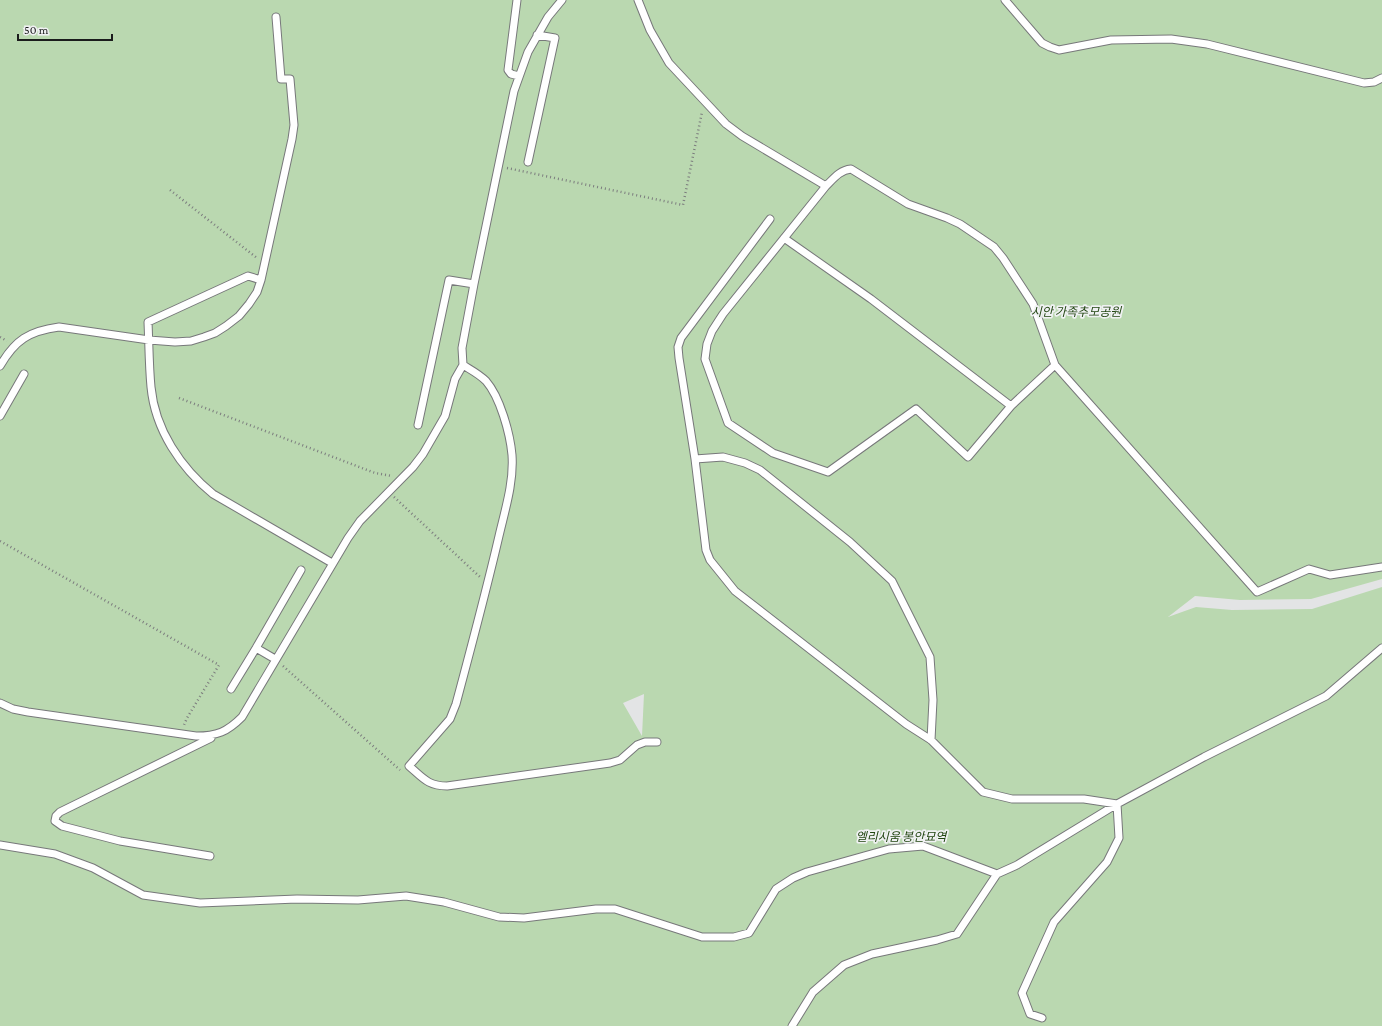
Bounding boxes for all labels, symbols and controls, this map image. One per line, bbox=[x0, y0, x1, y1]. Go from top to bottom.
scale bar bbox=[18, 16, 112, 42]
text: 50 m bbox=[24, 23, 49, 37]
park label: 시안 가족추모공원 bbox=[1031, 305, 1122, 319]
park label: 엘리시움 봉안묘역 bbox=[856, 830, 948, 844]

